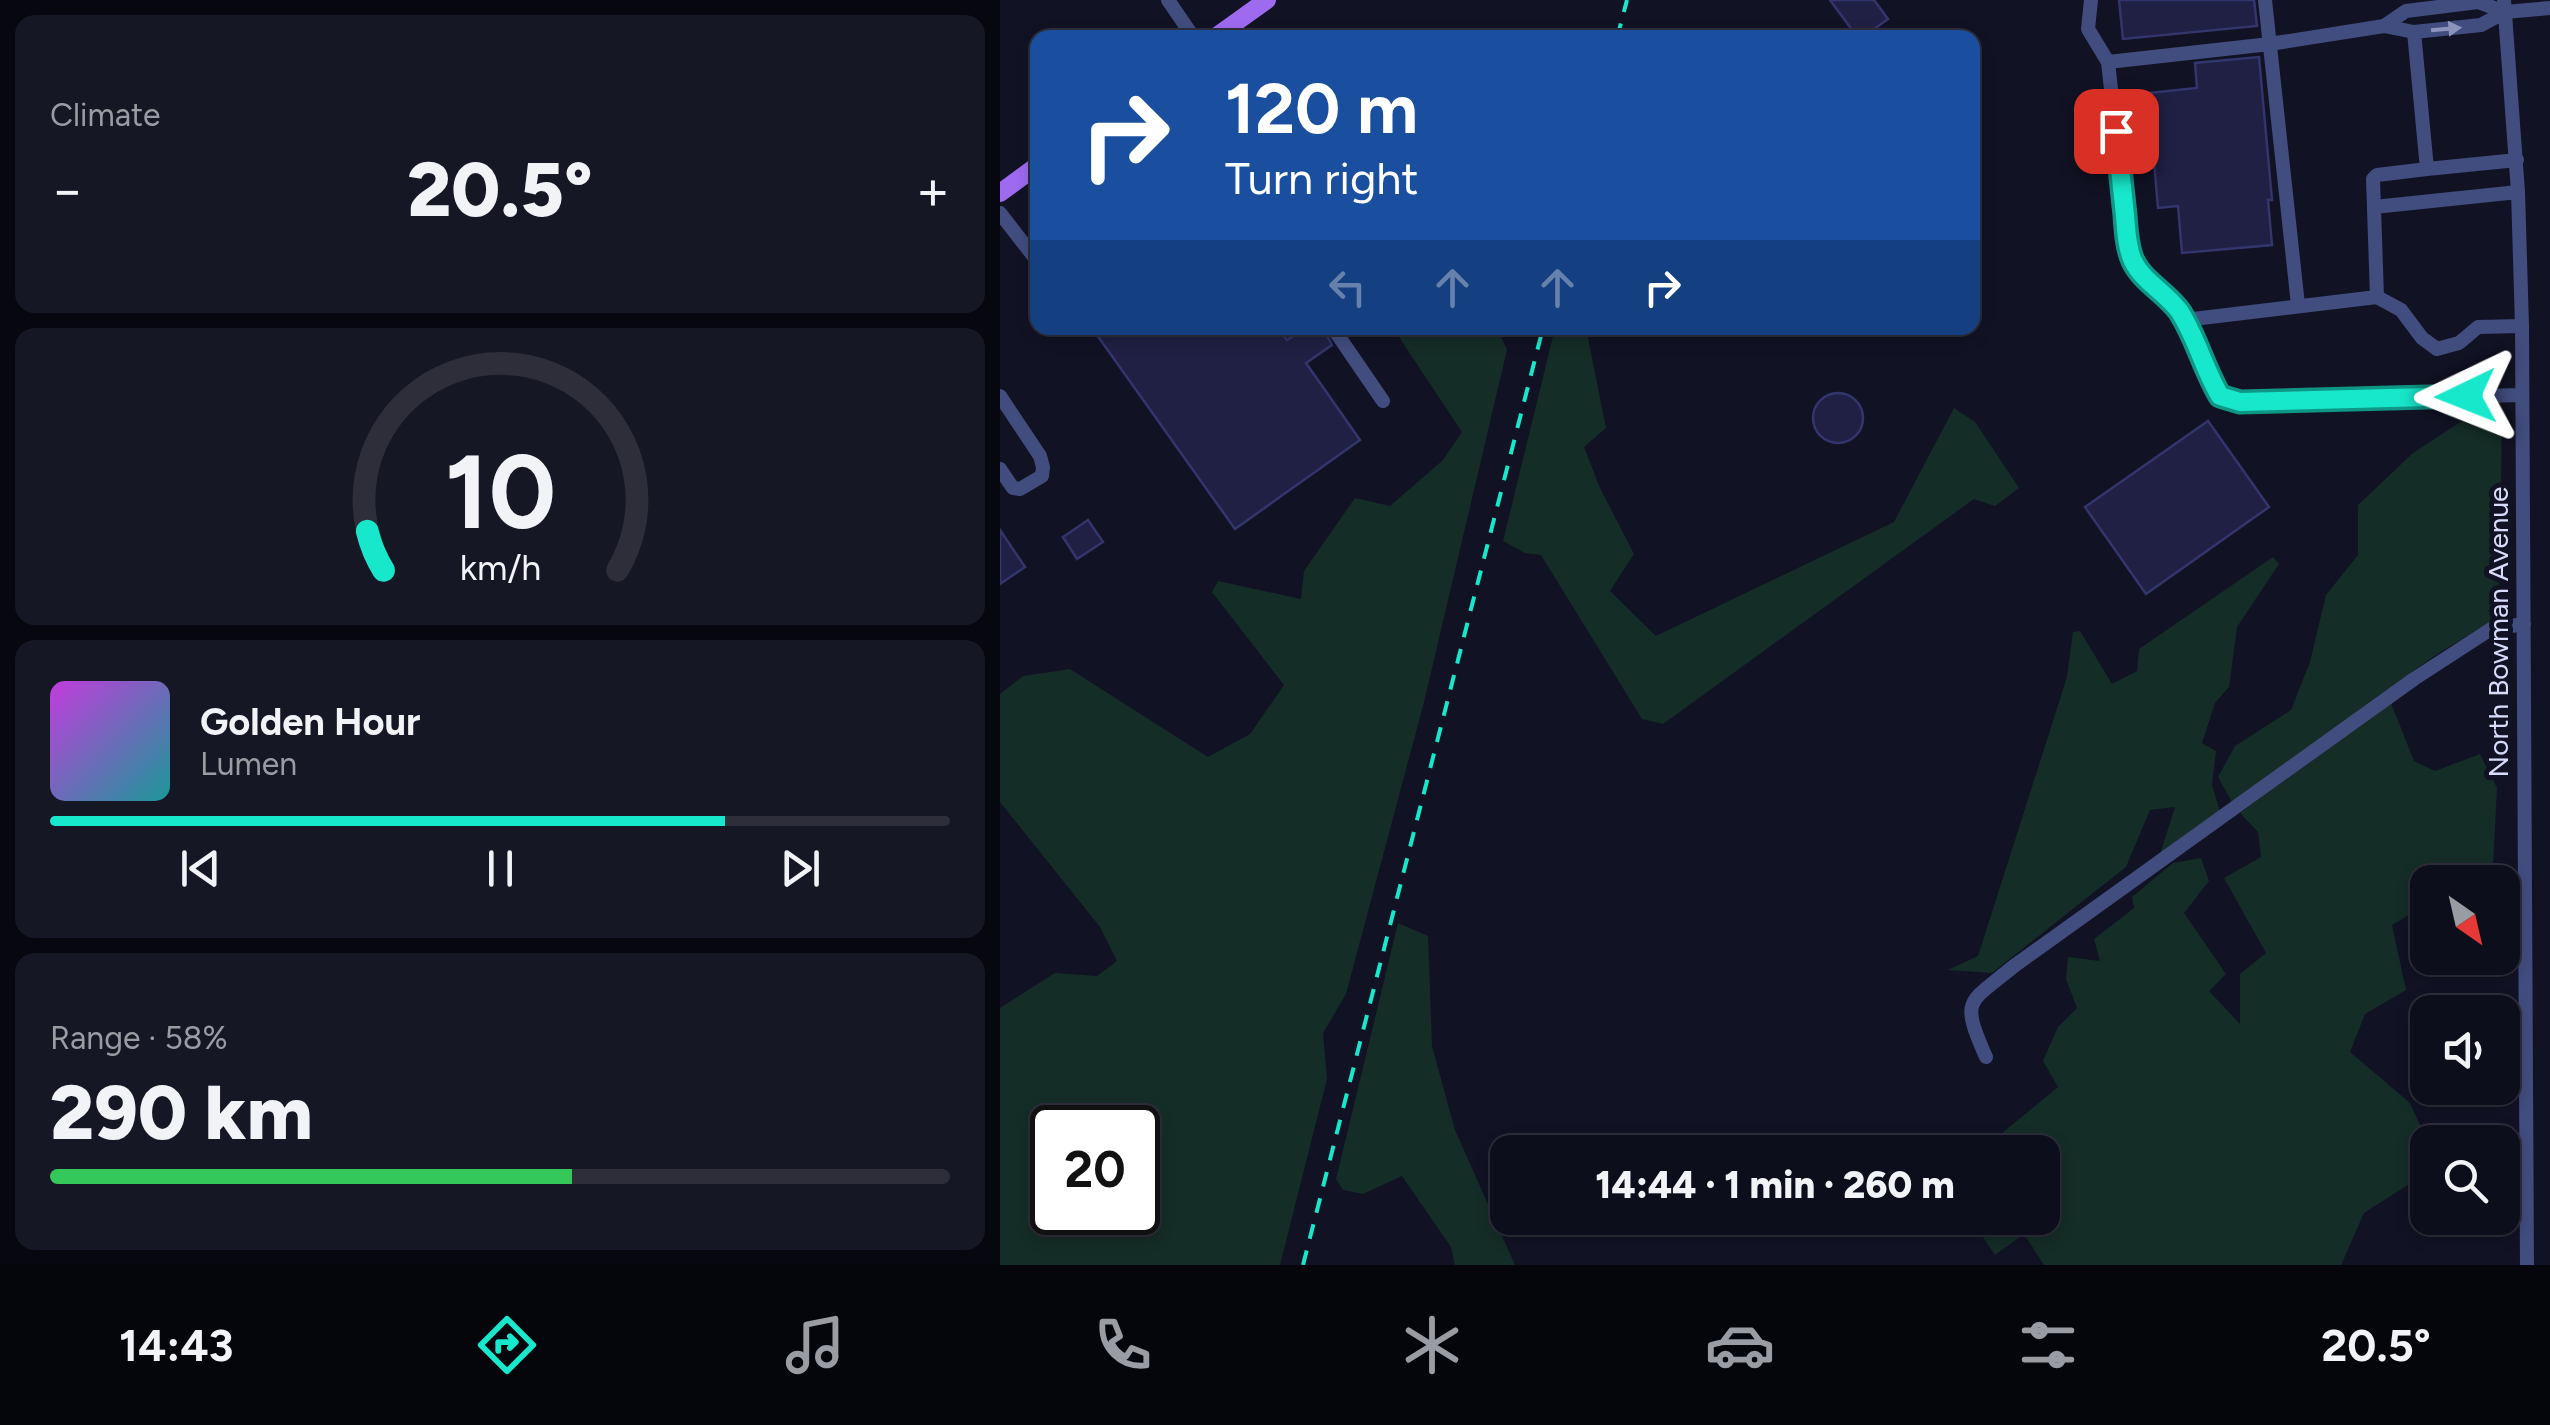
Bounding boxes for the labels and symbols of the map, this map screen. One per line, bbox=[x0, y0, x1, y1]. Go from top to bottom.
one-way arrow bbox=[2430, 20, 2462, 36]
pin bbox=[2074, 89, 2159, 174]
position arrow bbox=[2414, 344, 2518, 448]
street label: North Bowman Avenue bbox=[2481, 487, 2515, 777]
north arrow bbox=[2410, 865, 2520, 975]
speed limit sign: 20 bbox=[1030, 1105, 1160, 1235]

